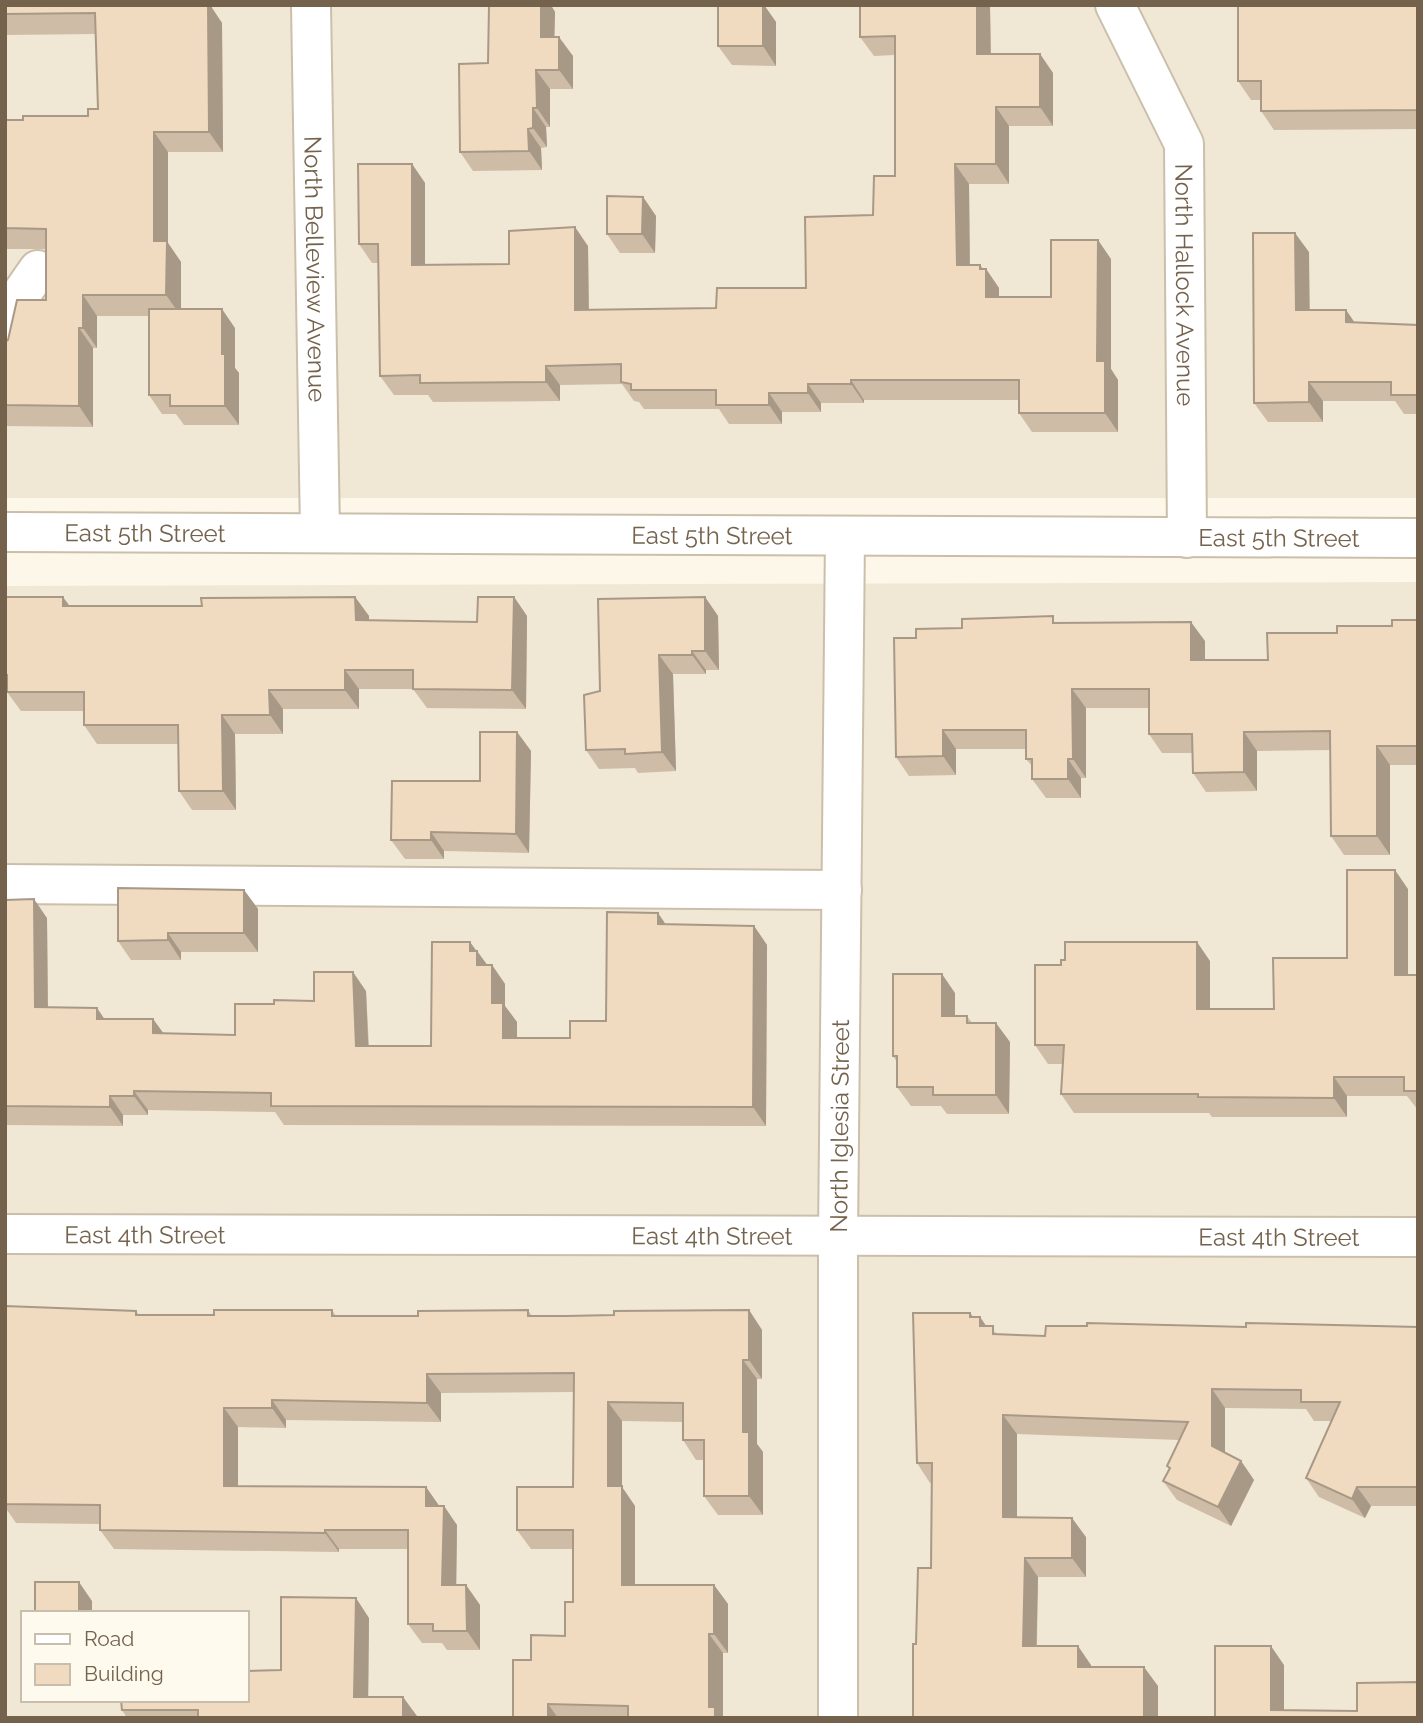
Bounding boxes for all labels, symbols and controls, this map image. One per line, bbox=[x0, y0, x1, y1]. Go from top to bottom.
street label: North Belleview Avenue bbox=[299, 136, 332, 402]
street label: North Hallock Avenue bbox=[1170, 163, 1200, 406]
street label: East 5th Street bbox=[64, 518, 226, 547]
street label: East 5th Street bbox=[631, 520, 793, 550]
street label: East 5th Street bbox=[1198, 523, 1360, 552]
street label: North Iglesia Street bbox=[824, 1019, 855, 1233]
street label: East 4th Street bbox=[64, 1220, 226, 1249]
street label: East 4th Street bbox=[631, 1221, 793, 1250]
street label: East 4th Street bbox=[1198, 1222, 1360, 1251]
legend bbox=[21, 1611, 248, 1702]
text: Road bbox=[84, 1626, 134, 1651]
text: Building bbox=[84, 1661, 164, 1686]

